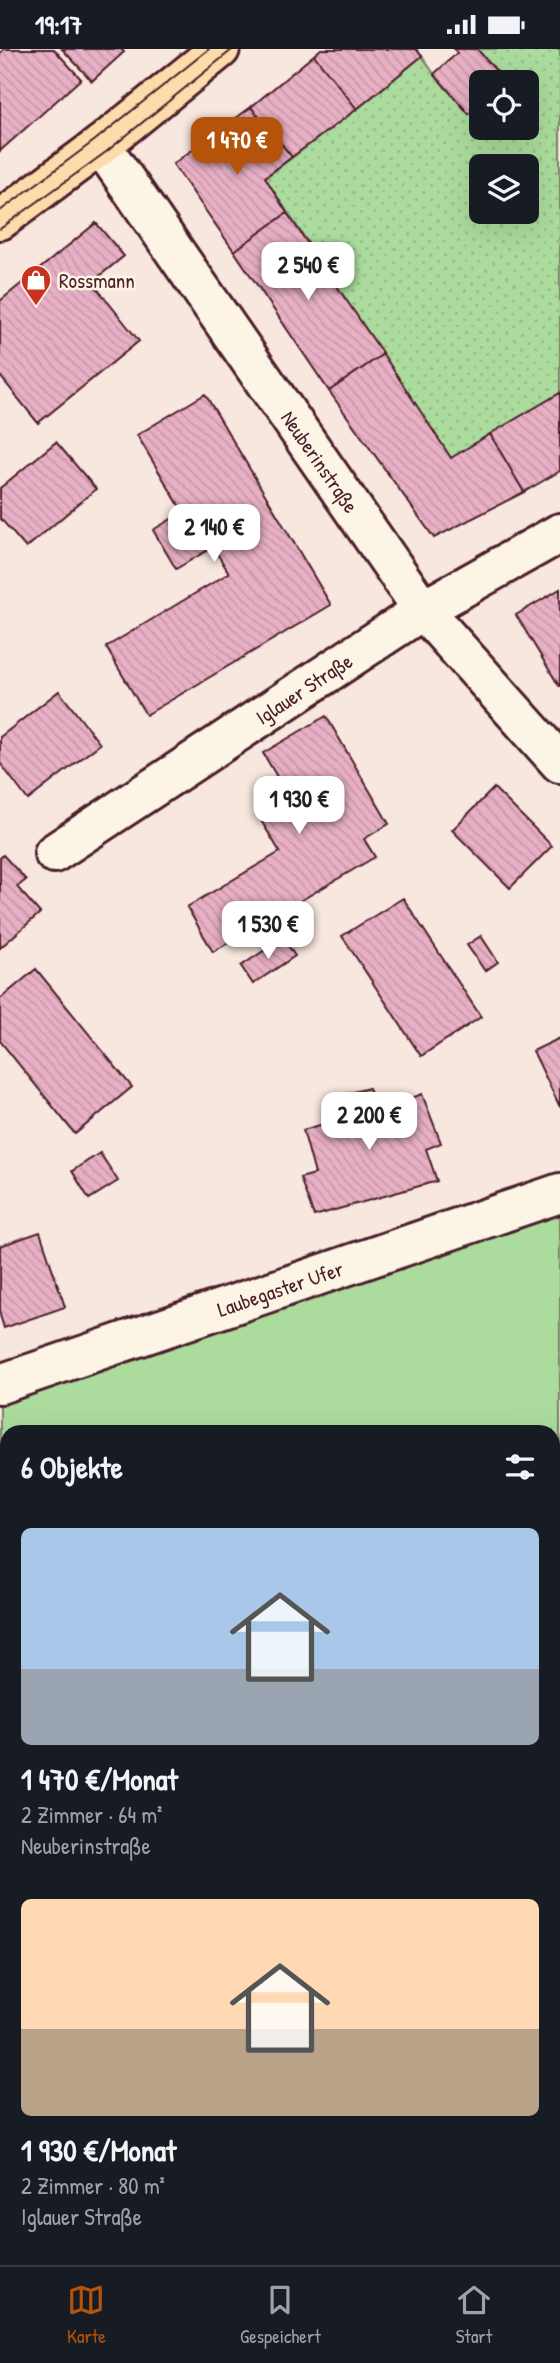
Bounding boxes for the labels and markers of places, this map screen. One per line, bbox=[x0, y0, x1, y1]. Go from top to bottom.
pin: 1 470 € bbox=[172, 117, 302, 177]
pin: 2 540 € bbox=[243, 243, 373, 302]
shop icon: Rossmann bbox=[19, 263, 53, 307]
place label: Rossmann bbox=[59, 266, 135, 295]
pin: 2 140 € bbox=[149, 505, 279, 564]
pin: 1 930 € bbox=[234, 777, 364, 836]
pin: 1 530 € bbox=[203, 901, 333, 961]
pin: 2 200 € bbox=[304, 1093, 434, 1152]

